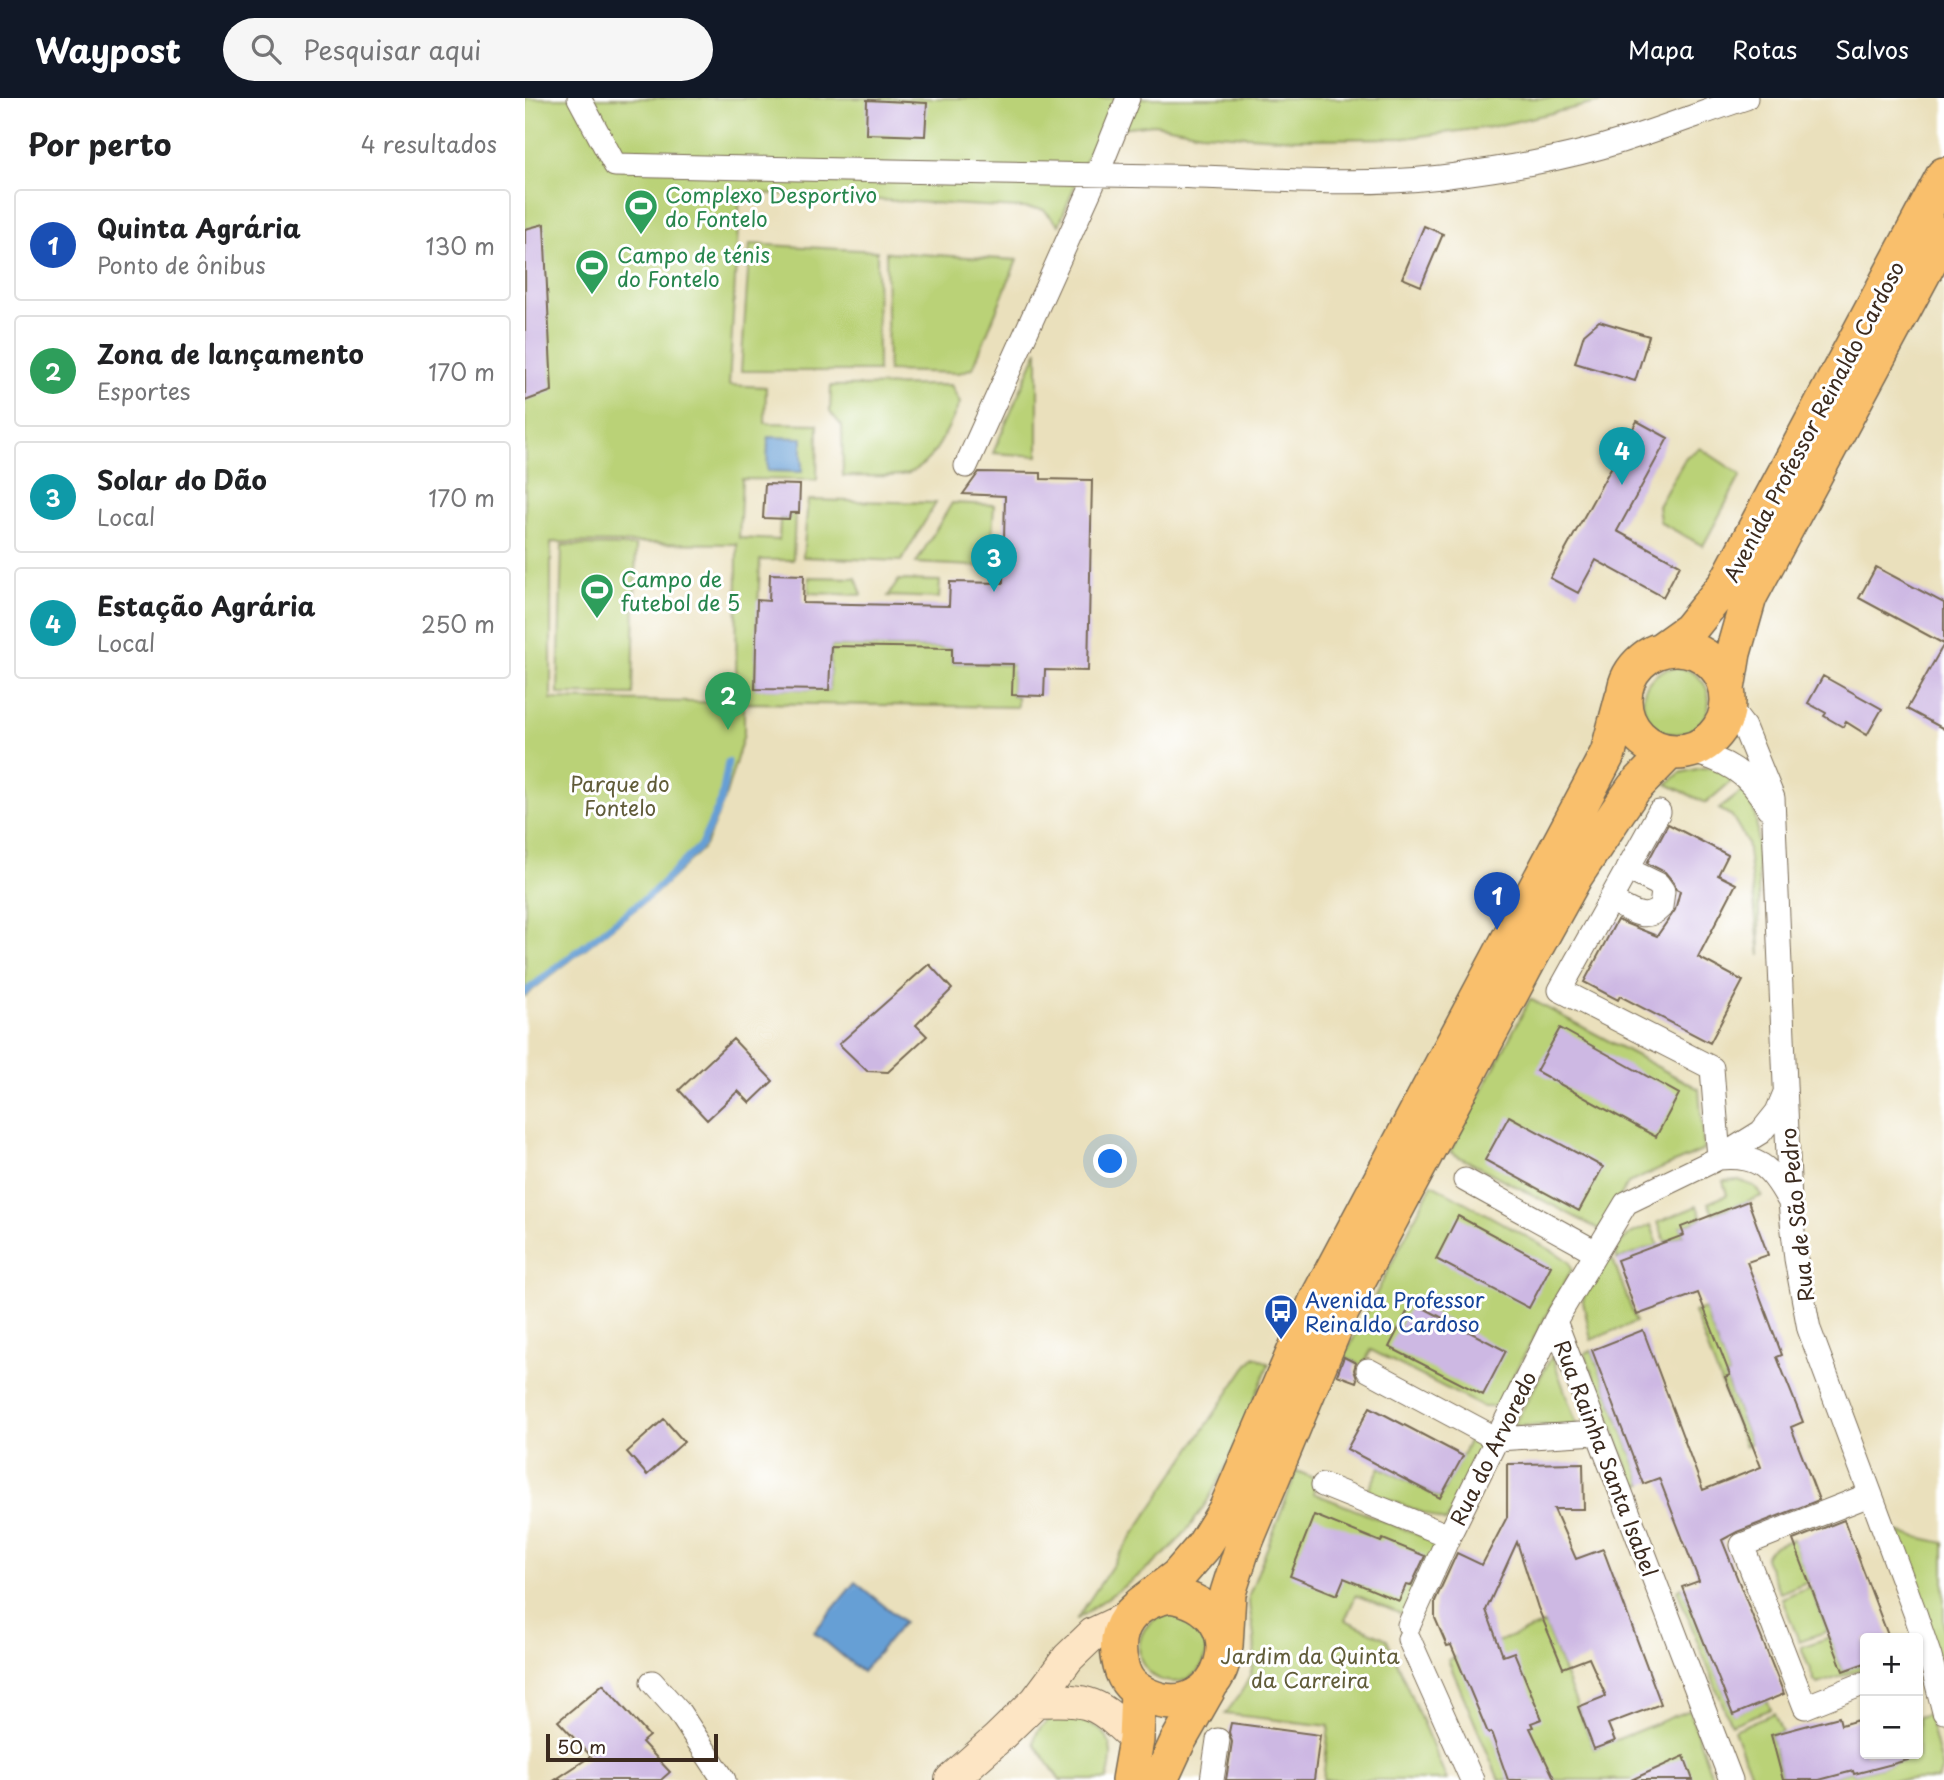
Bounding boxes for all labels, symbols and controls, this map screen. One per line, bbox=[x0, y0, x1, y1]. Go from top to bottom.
search box bbox=[223, 18, 713, 81]
text: Waypost bbox=[35, 24, 181, 74]
icon: search bbox=[247, 30, 285, 68]
text: Pesquisar aqui bbox=[303, 30, 481, 69]
text: Mapa bbox=[1628, 31, 1694, 67]
text: Rotas bbox=[1732, 31, 1797, 67]
text: Salvos bbox=[1835, 31, 1909, 67]
text: Por perto bbox=[28, 121, 171, 166]
text: 4 resultados bbox=[361, 126, 497, 161]
place label: Complexo Desportivo do Fontelo bbox=[665, 178, 877, 234]
sports icon: Complexo Desportivo do Fontelo bbox=[622, 187, 660, 236]
text: Quinta Agrária bbox=[97, 208, 301, 247]
text: 1 bbox=[48, 228, 59, 263]
text: 130 m bbox=[425, 228, 495, 263]
place label: Campo de ténis do Fontelo bbox=[617, 238, 770, 294]
text: Ponto de ônibus bbox=[97, 247, 266, 282]
sports icon: Campo de ténis do Fontelo bbox=[573, 247, 611, 296]
street label: Avenida Professor Reinaldo Cardoso bbox=[1714, 255, 1912, 587]
text: Zona de lançamento bbox=[97, 334, 364, 373]
text: 2 bbox=[45, 354, 61, 389]
text: 170 m bbox=[428, 354, 495, 389]
text: Esportes bbox=[97, 373, 190, 408]
pin: 4 bbox=[1599, 427, 1645, 485]
text: Solar do Dão bbox=[97, 460, 267, 499]
text: 3 bbox=[45, 480, 61, 515]
text: 170 m bbox=[428, 480, 495, 515]
text: Local bbox=[97, 499, 155, 534]
pin: 3 bbox=[971, 534, 1017, 592]
place label: Campo de futebol de 5 bbox=[621, 562, 740, 618]
sports icon: Campo de futebol de 5 bbox=[578, 571, 616, 620]
text: Estação Agrária bbox=[97, 586, 316, 625]
text: 4 bbox=[45, 606, 61, 641]
text: 250 m bbox=[421, 606, 495, 641]
text: Local bbox=[97, 625, 155, 660]
pin: 2 bbox=[705, 672, 751, 730]
park label: Parque do Fontelo bbox=[570, 767, 670, 823]
pin: 1 bbox=[1474, 872, 1520, 930]
street label: Rua de São Pedro bbox=[1771, 1127, 1821, 1303]
your location bbox=[1093, 1144, 1127, 1178]
place label: Avenida Professor Reinaldo Cardoso bbox=[1305, 1283, 1485, 1339]
bus stop icon: Avenida Professor Reinaldo Cardoso bbox=[1262, 1292, 1300, 1341]
street label: Rua Rainha Santa Isabel bbox=[1547, 1335, 1667, 1581]
street label: Rua do Arvoredo bbox=[1441, 1365, 1543, 1531]
map controls bbox=[1860, 1633, 1923, 1759]
button: + bbox=[1860, 1633, 1923, 1696]
park label: Jardim da Quinta da Carreira bbox=[1220, 1639, 1400, 1695]
button: − bbox=[1860, 1696, 1923, 1759]
scale bar bbox=[546, 1731, 717, 1763]
text: 50 m bbox=[557, 1732, 606, 1760]

